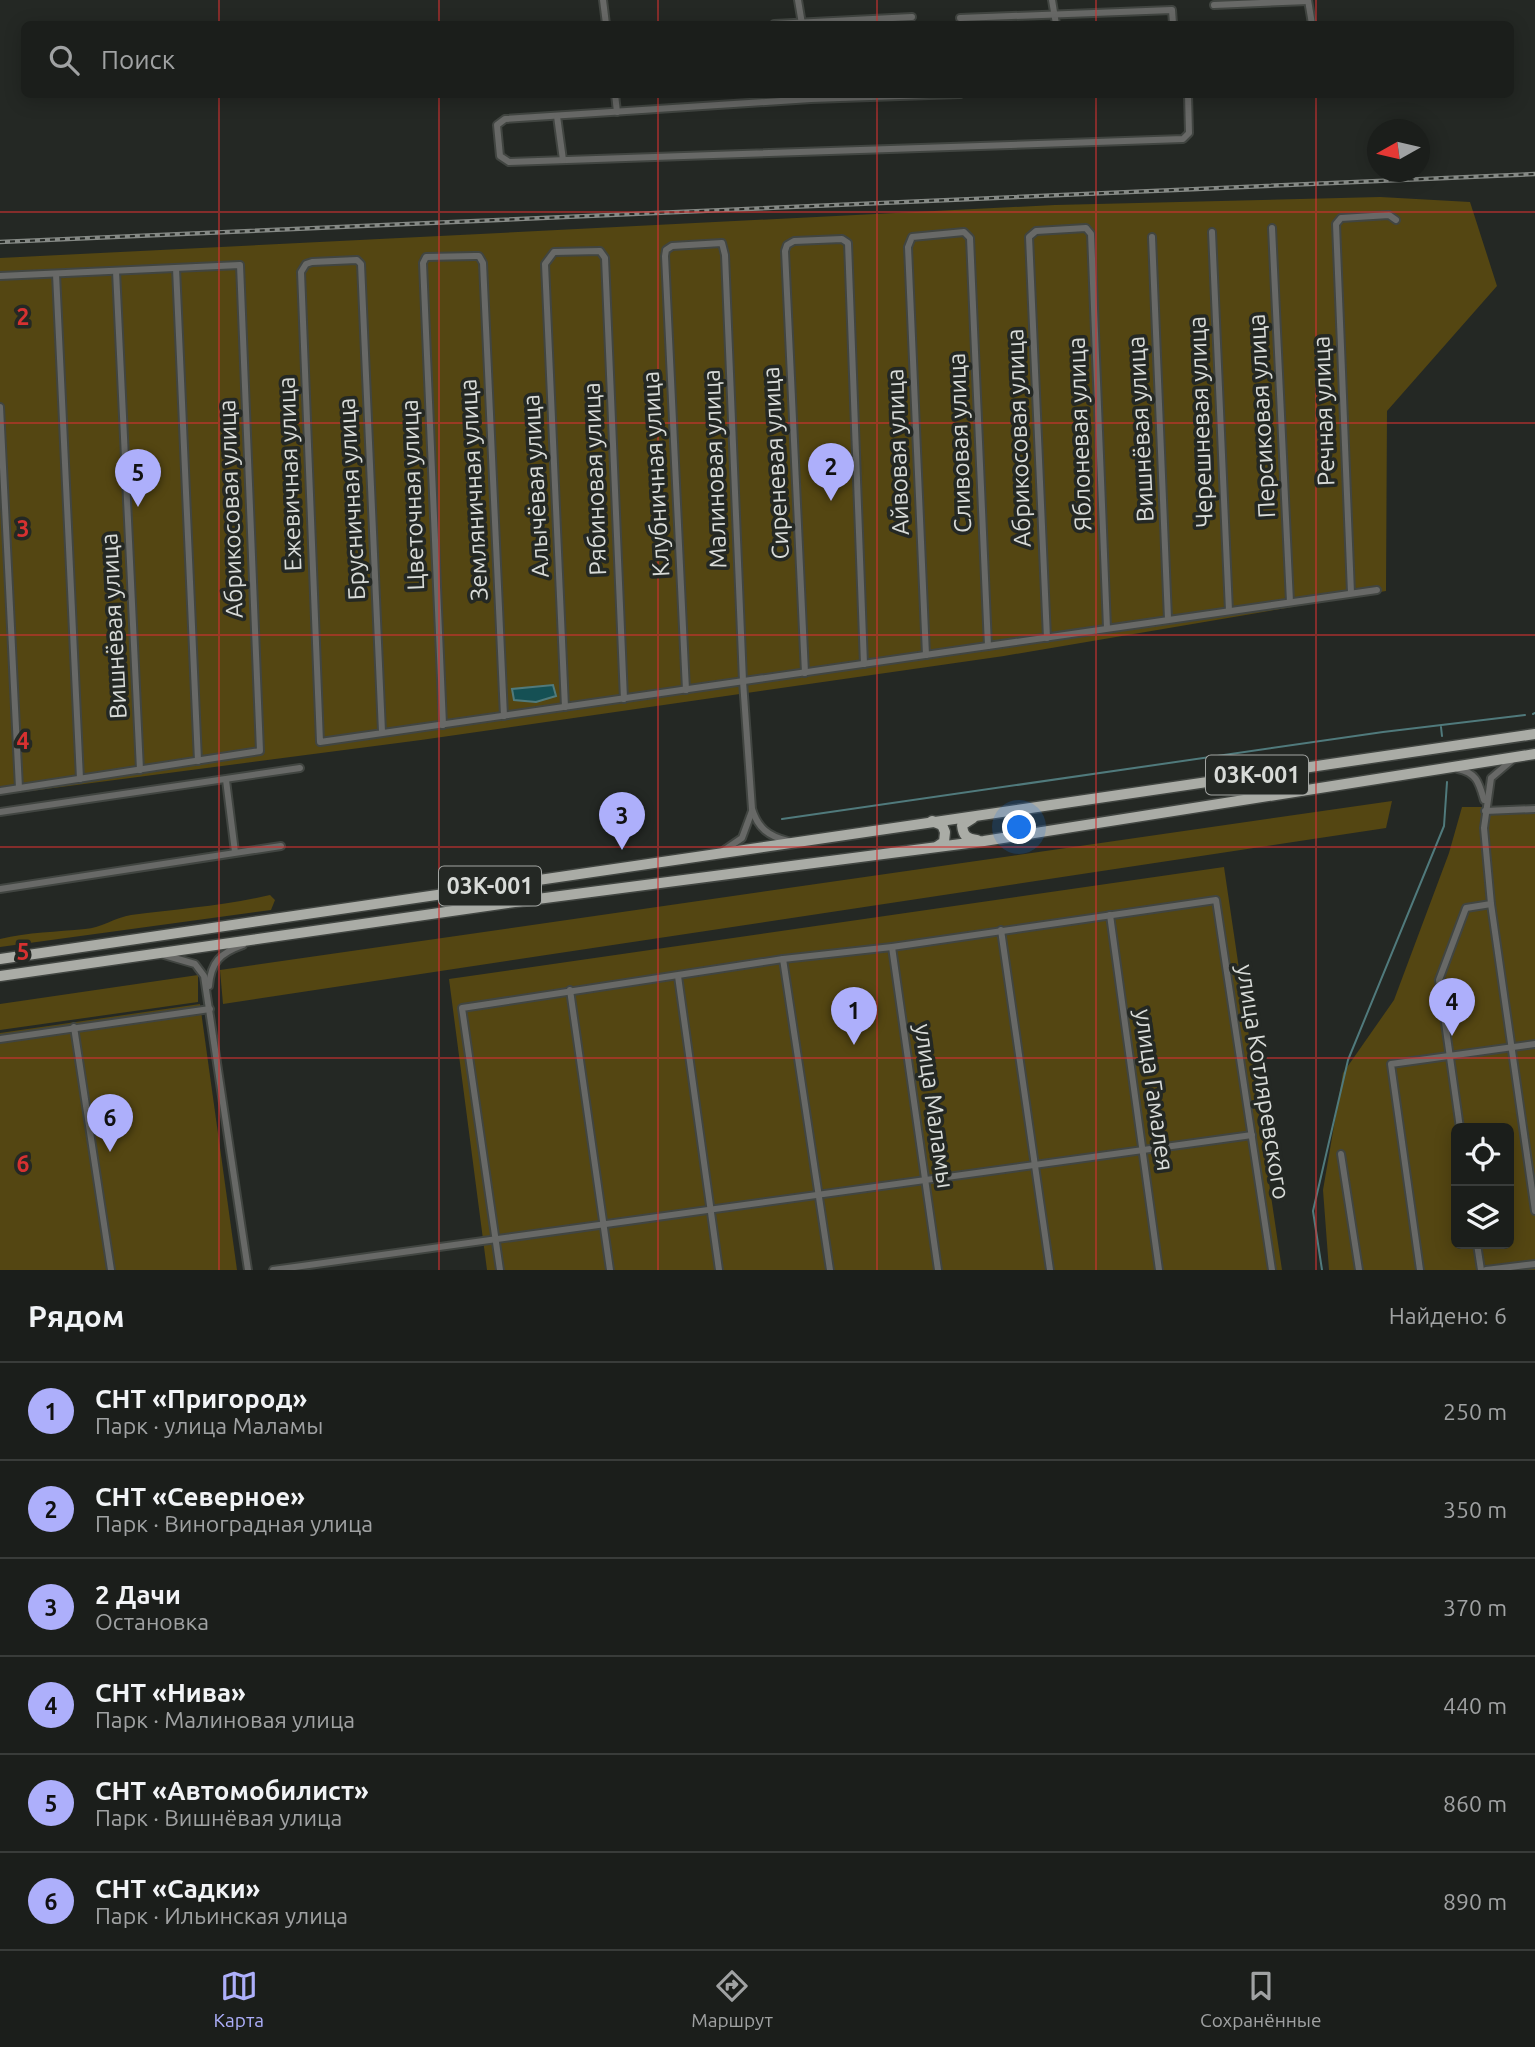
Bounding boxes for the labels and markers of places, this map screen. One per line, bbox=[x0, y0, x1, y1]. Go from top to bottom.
pin: 2 bbox=[808, 443, 854, 501]
pin: 5 bbox=[115, 449, 161, 507]
pin: 3 bbox=[599, 792, 645, 850]
pin: 4 bbox=[1429, 978, 1475, 1036]
pin: 1 bbox=[831, 987, 877, 1045]
pin: 6 bbox=[87, 1094, 133, 1152]

